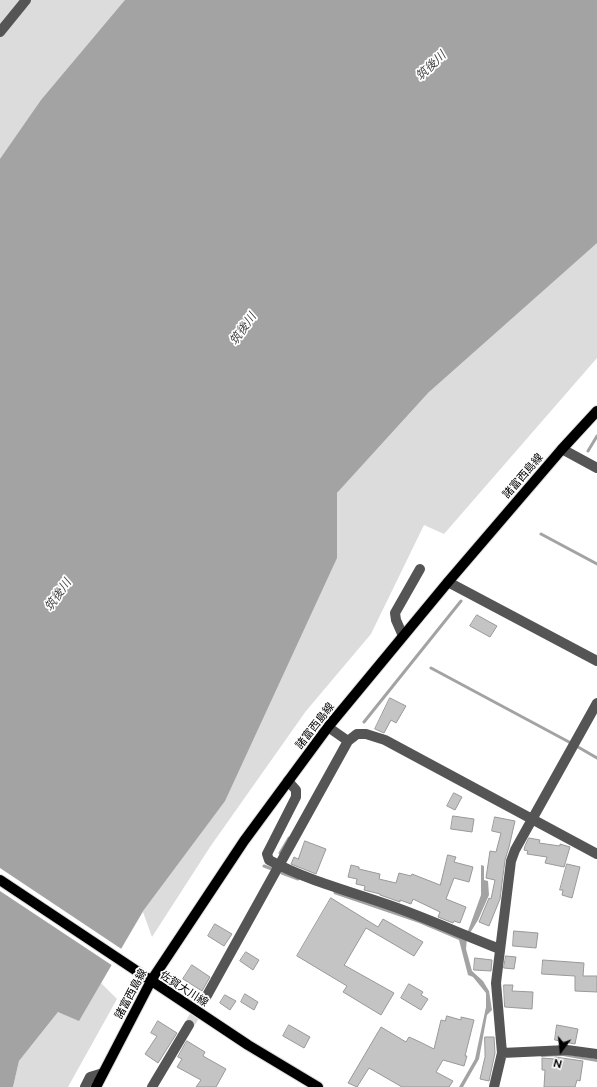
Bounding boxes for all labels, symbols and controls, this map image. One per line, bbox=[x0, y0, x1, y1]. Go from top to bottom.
water label: 筑後川 bbox=[413, 48, 449, 84]
water label: 筑後川 bbox=[227, 310, 259, 348]
street label: 諸富西島線 bbox=[500, 451, 546, 501]
water label: 筑後川 bbox=[42, 576, 74, 614]
street label: 諸富西島線 bbox=[293, 700, 337, 752]
street label: 諸富西島線 bbox=[112, 967, 150, 1021]
street label: 佐賀大川線 bbox=[157, 968, 211, 1010]
north arrow bbox=[541, 1031, 581, 1071]
text: N bbox=[552, 1056, 564, 1070]

